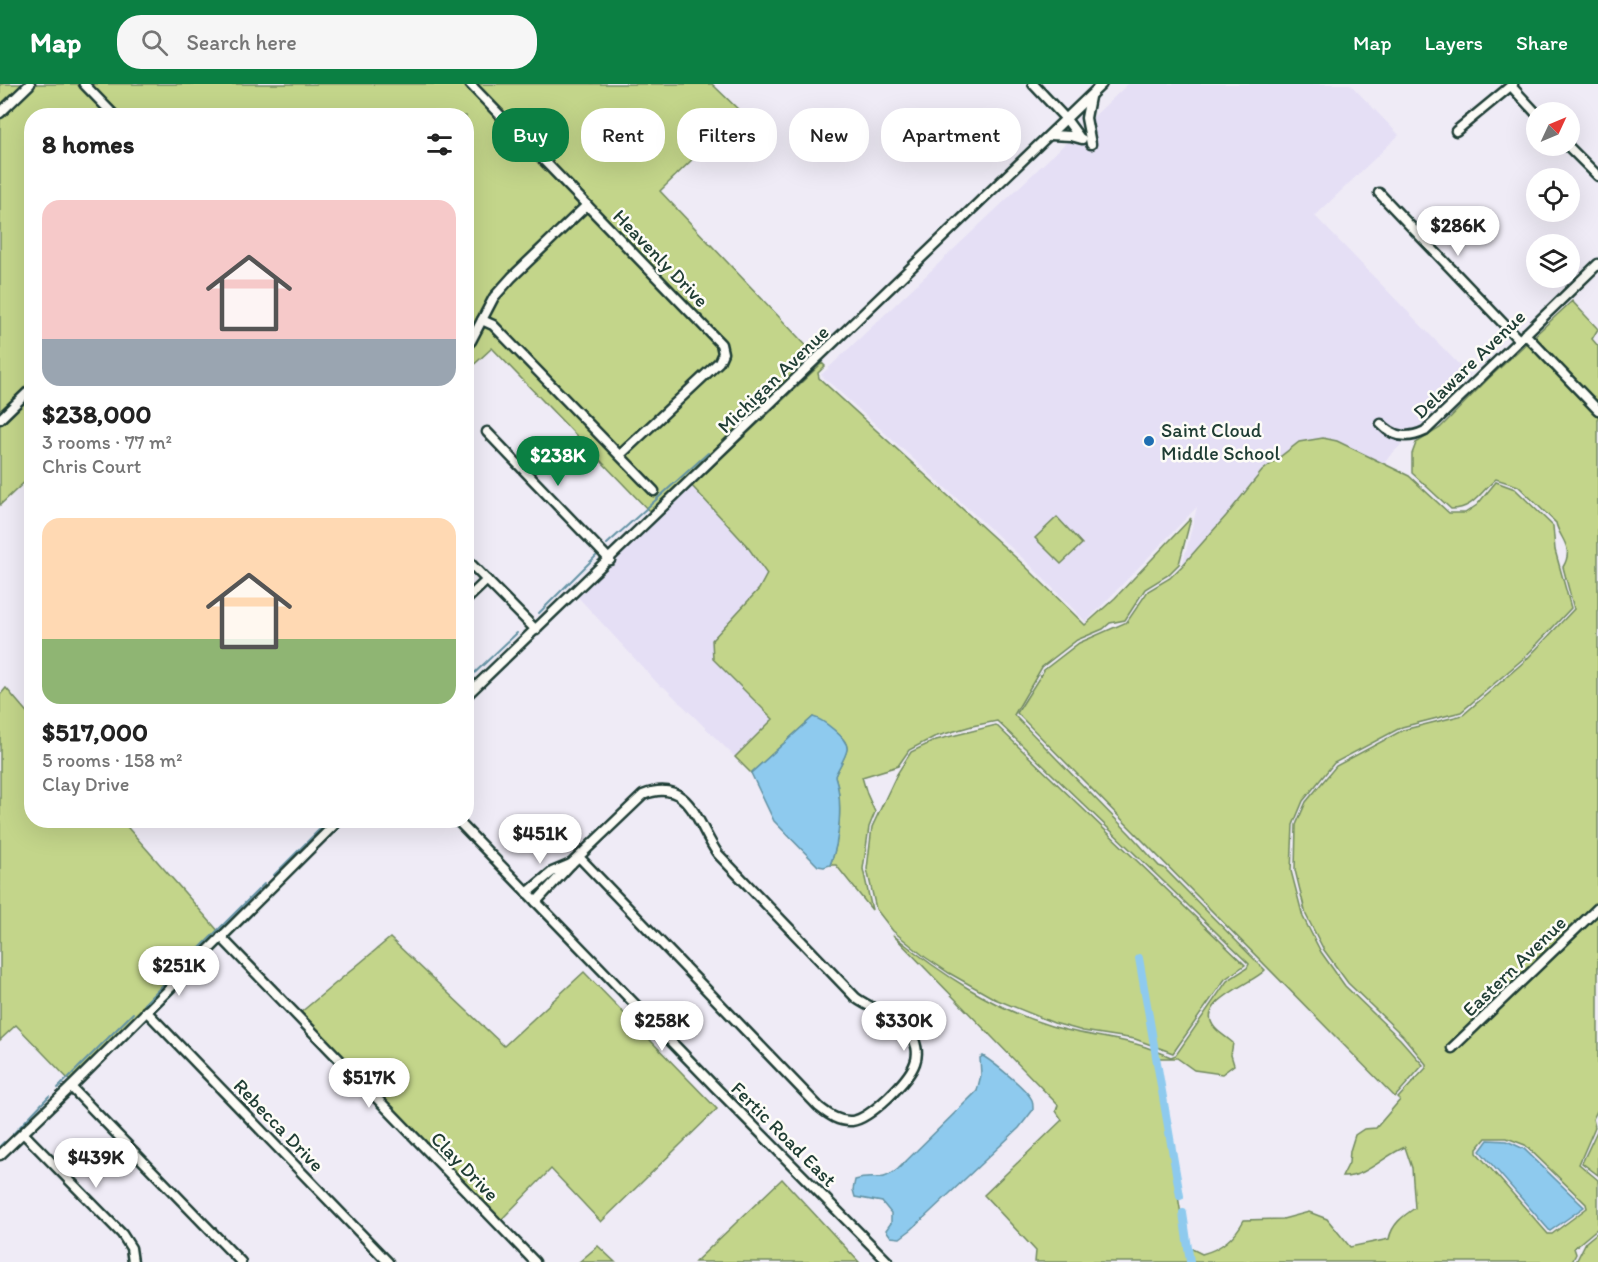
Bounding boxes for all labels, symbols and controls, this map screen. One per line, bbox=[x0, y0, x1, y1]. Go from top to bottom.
search box bbox=[117, 15, 537, 69]
text: Map bbox=[30, 25, 81, 59]
icon: search bbox=[138, 26, 171, 59]
text: Search here bbox=[186, 29, 297, 56]
text: Map bbox=[1353, 30, 1392, 55]
text: Layers bbox=[1425, 30, 1483, 55]
text: Share bbox=[1516, 30, 1568, 55]
north arrow bbox=[1526, 102, 1580, 156]
map controls bbox=[1526, 102, 1580, 288]
chip: Buy bbox=[492, 108, 569, 162]
chip: Rent bbox=[581, 108, 665, 162]
chip: Filters bbox=[677, 108, 777, 162]
chip: New bbox=[789, 108, 869, 162]
chip: Apartment bbox=[881, 108, 1021, 162]
text: 8 homes bbox=[42, 128, 134, 160]
icon: filters bbox=[423, 128, 456, 161]
button: locate bbox=[1526, 168, 1580, 222]
street label: Heavenly Drive bbox=[608, 204, 714, 312]
pin: $286K bbox=[1416, 206, 1500, 257]
text: $286K bbox=[1431, 213, 1485, 237]
button: layers bbox=[1526, 234, 1580, 288]
icon: home bbox=[195, 239, 303, 347]
street label: Delaware Avenue bbox=[1408, 304, 1530, 424]
street label: Michigan Avenue bbox=[712, 320, 834, 438]
text: $238,000 bbox=[42, 398, 152, 430]
place label: Saint Cloud Middle School bbox=[1161, 418, 1280, 465]
text: 3 rooms · 77 m² bbox=[42, 430, 172, 454]
marker: Saint Cloud Middle School bbox=[1142, 434, 1156, 448]
pin: $238K bbox=[516, 436, 600, 487]
text: $238K bbox=[530, 443, 586, 467]
text: Chris Court bbox=[42, 454, 141, 478]
icon: home bbox=[195, 557, 303, 665]
text: $517,000 bbox=[42, 716, 148, 748]
text: 5 rooms · 158 m² bbox=[42, 748, 183, 772]
text: Clay Drive bbox=[42, 772, 129, 796]
pin: $451K bbox=[498, 814, 582, 865]
text: $451K bbox=[513, 821, 567, 845]
street label: Eastern Avenue bbox=[1457, 911, 1571, 1021]
pin: $251K bbox=[137, 946, 221, 997]
text: $251K bbox=[152, 953, 206, 977]
pin: $258K bbox=[620, 1001, 704, 1052]
pin: $330K bbox=[862, 1001, 946, 1052]
text: $258K bbox=[635, 1008, 689, 1032]
text: $330K bbox=[875, 1008, 933, 1032]
pin: $517K bbox=[327, 1058, 411, 1109]
text: $517K bbox=[343, 1065, 395, 1089]
street label: Rebecca Drive bbox=[229, 1074, 329, 1176]
street label: Fertic Road East bbox=[726, 1076, 842, 1192]
street label: Clay Drive bbox=[426, 1126, 504, 1206]
pin: $439K bbox=[54, 1138, 138, 1189]
text: $439K bbox=[68, 1145, 124, 1169]

